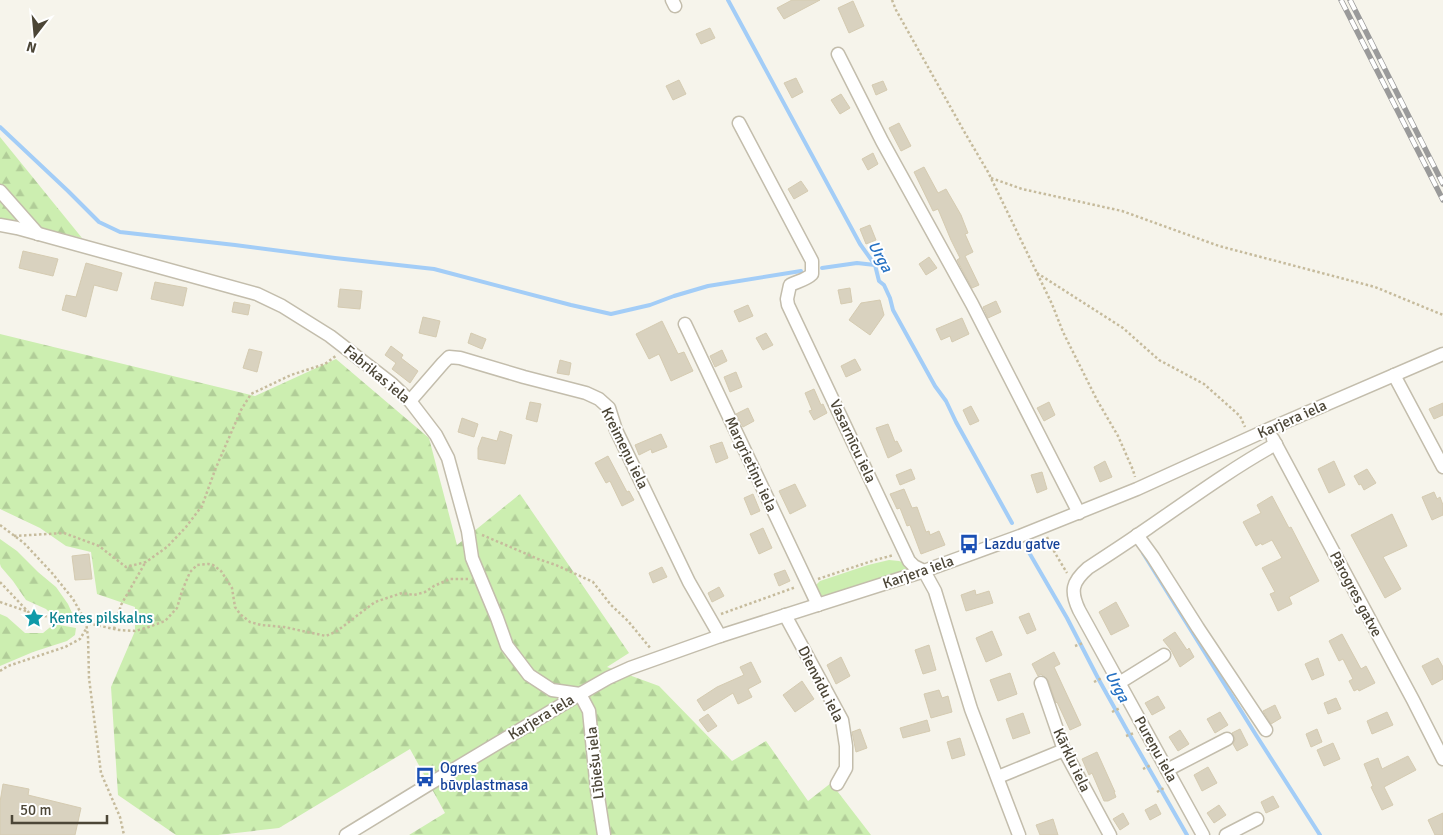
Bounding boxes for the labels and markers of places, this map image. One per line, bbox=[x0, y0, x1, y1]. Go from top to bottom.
bus stop icon: Lazdu gatve bbox=[958, 533, 980, 555]
place label: Lazdu gatve bbox=[984, 535, 1060, 553]
place icon: Ķentes pilskalns bbox=[23, 607, 45, 629]
place label: Ķentes pilskalns bbox=[49, 609, 154, 628]
place label: Ogres būvplastmasa bbox=[440, 759, 528, 794]
bus stop icon: Ogres būvplastmasa bbox=[414, 766, 436, 788]

